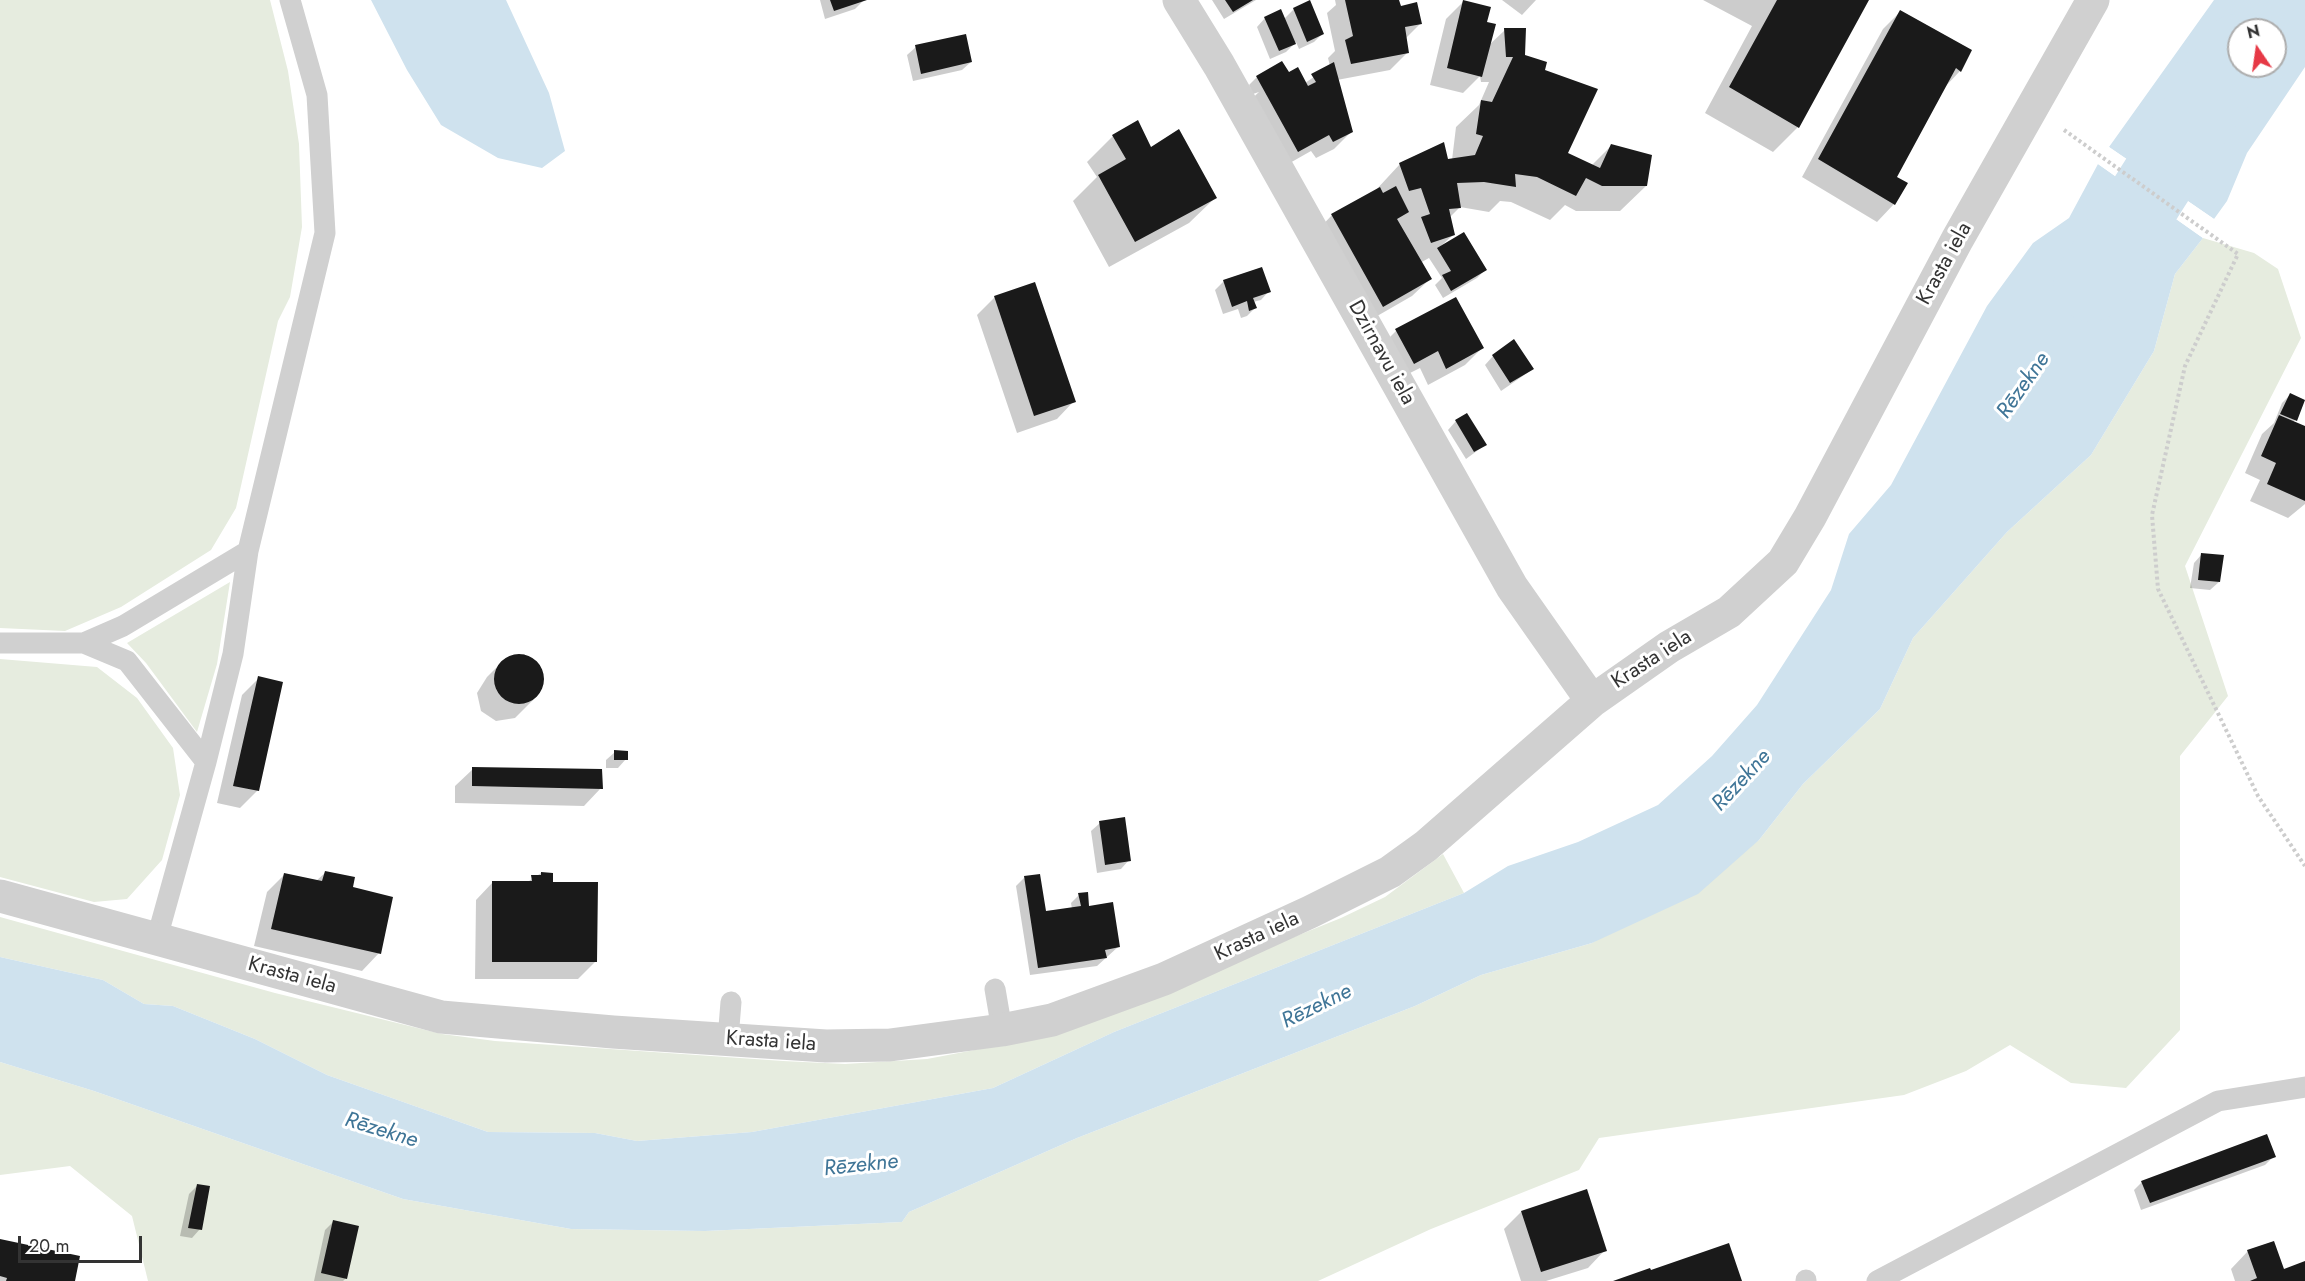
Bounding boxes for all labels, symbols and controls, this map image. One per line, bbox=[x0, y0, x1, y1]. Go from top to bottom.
north arrow bbox=[2227, 18, 2287, 78]
text: N bbox=[2245, 19, 2262, 45]
street label: Krasta iela bbox=[1912, 218, 1978, 310]
street label: Dzirnavu iela bbox=[1342, 296, 1420, 410]
water label: Rēzekne bbox=[1992, 348, 2056, 424]
street label: Krasta iela bbox=[1607, 625, 1697, 695]
water label: Rēzekne bbox=[1707, 745, 1777, 817]
street label: Krasta iela bbox=[1211, 907, 1303, 967]
street label: Krasta iela bbox=[245, 952, 339, 1000]
water label: Rēzekne bbox=[1278, 979, 1356, 1035]
street label: Krasta iela bbox=[725, 1026, 817, 1058]
water label: Rēzekne bbox=[341, 1107, 421, 1155]
water label: Rēzekne bbox=[822, 1149, 900, 1183]
scale bar bbox=[21, 1224, 146, 1262]
text: 20 m bbox=[29, 1233, 69, 1259]

